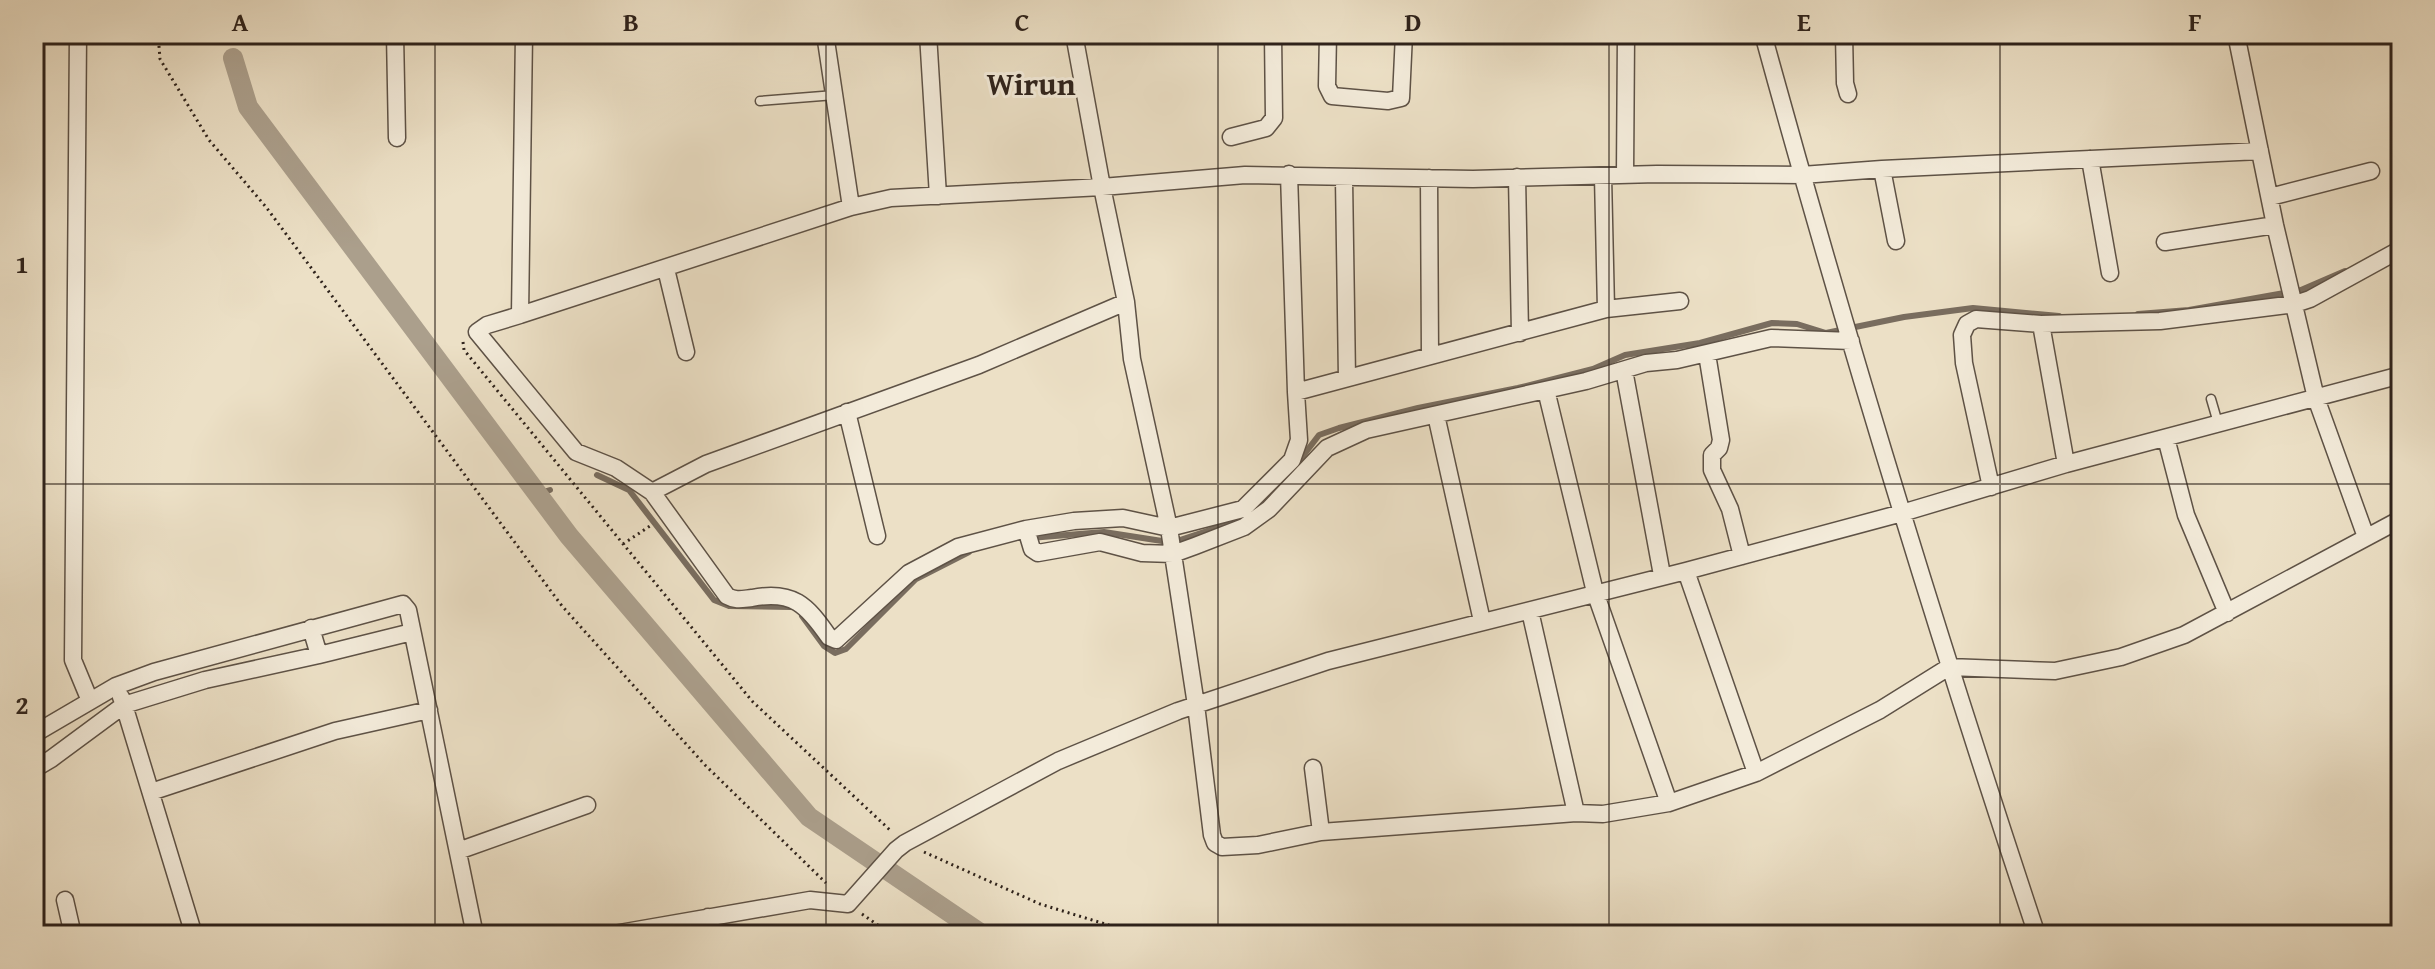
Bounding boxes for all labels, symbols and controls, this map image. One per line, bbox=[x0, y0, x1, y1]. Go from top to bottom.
text: A bbox=[232, 2, 249, 41]
text: B bbox=[623, 2, 639, 41]
text: C bbox=[1015, 2, 1029, 41]
text: D bbox=[1405, 2, 1421, 41]
text: E bbox=[1797, 2, 1811, 41]
text: F bbox=[2188, 2, 2202, 41]
district label: Wirun bbox=[986, 60, 1076, 107]
text: 1 bbox=[15, 244, 29, 283]
text: 2 bbox=[15, 685, 29, 724]

